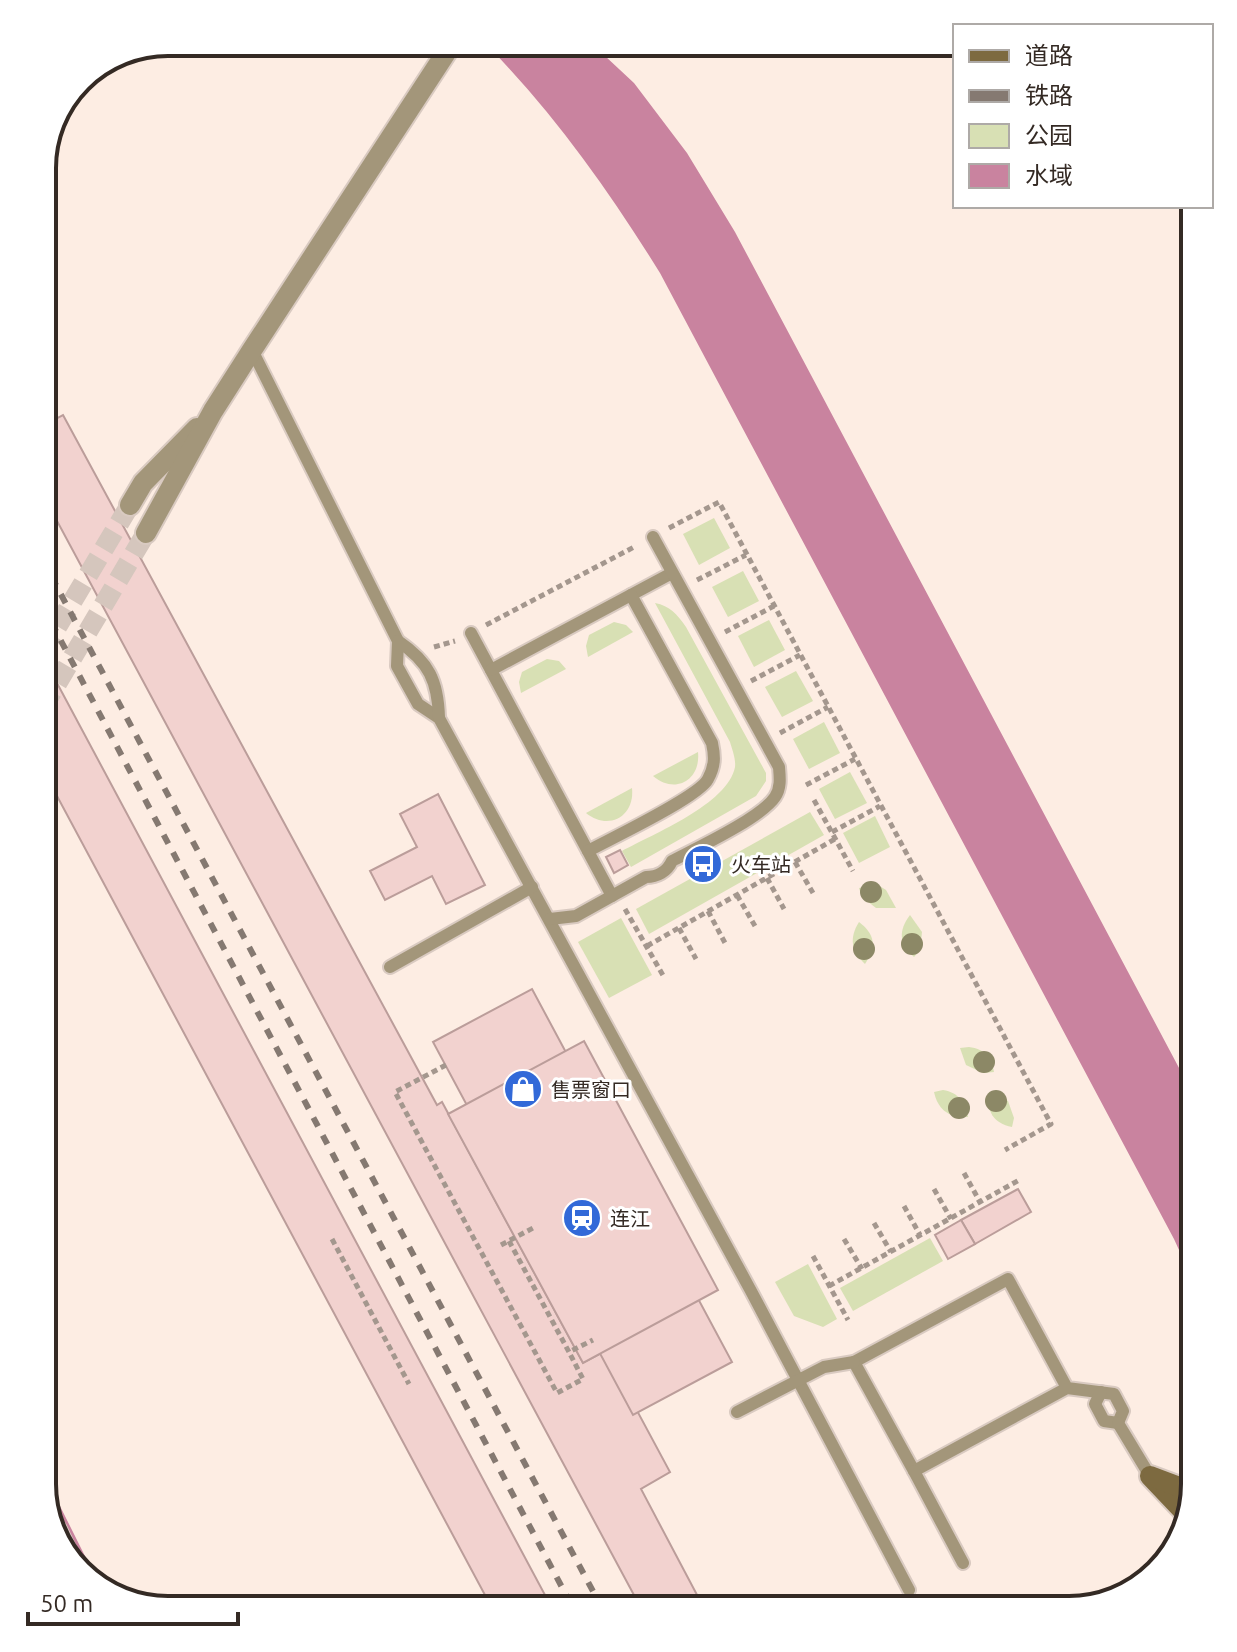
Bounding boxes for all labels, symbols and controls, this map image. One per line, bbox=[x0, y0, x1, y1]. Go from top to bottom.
legend bbox=[953, 24, 1213, 208]
text: 道路 bbox=[1025, 42, 1073, 69]
text: 铁路 bbox=[1025, 82, 1073, 109]
text: 公园 bbox=[1025, 122, 1073, 149]
text: 水域 bbox=[1025, 162, 1073, 189]
bus stop icon: 火车站 bbox=[682, 843, 724, 885]
place label: 火车站 bbox=[731, 853, 791, 876]
shop icon: 售票窗口 bbox=[502, 1068, 544, 1110]
place label: 售票窗口 bbox=[551, 1078, 631, 1101]
station icon: 连江 bbox=[561, 1197, 603, 1239]
place label: 连江 bbox=[610, 1207, 650, 1230]
scale bar bbox=[28, 1576, 238, 1626]
text: 50 m bbox=[40, 1590, 93, 1617]

